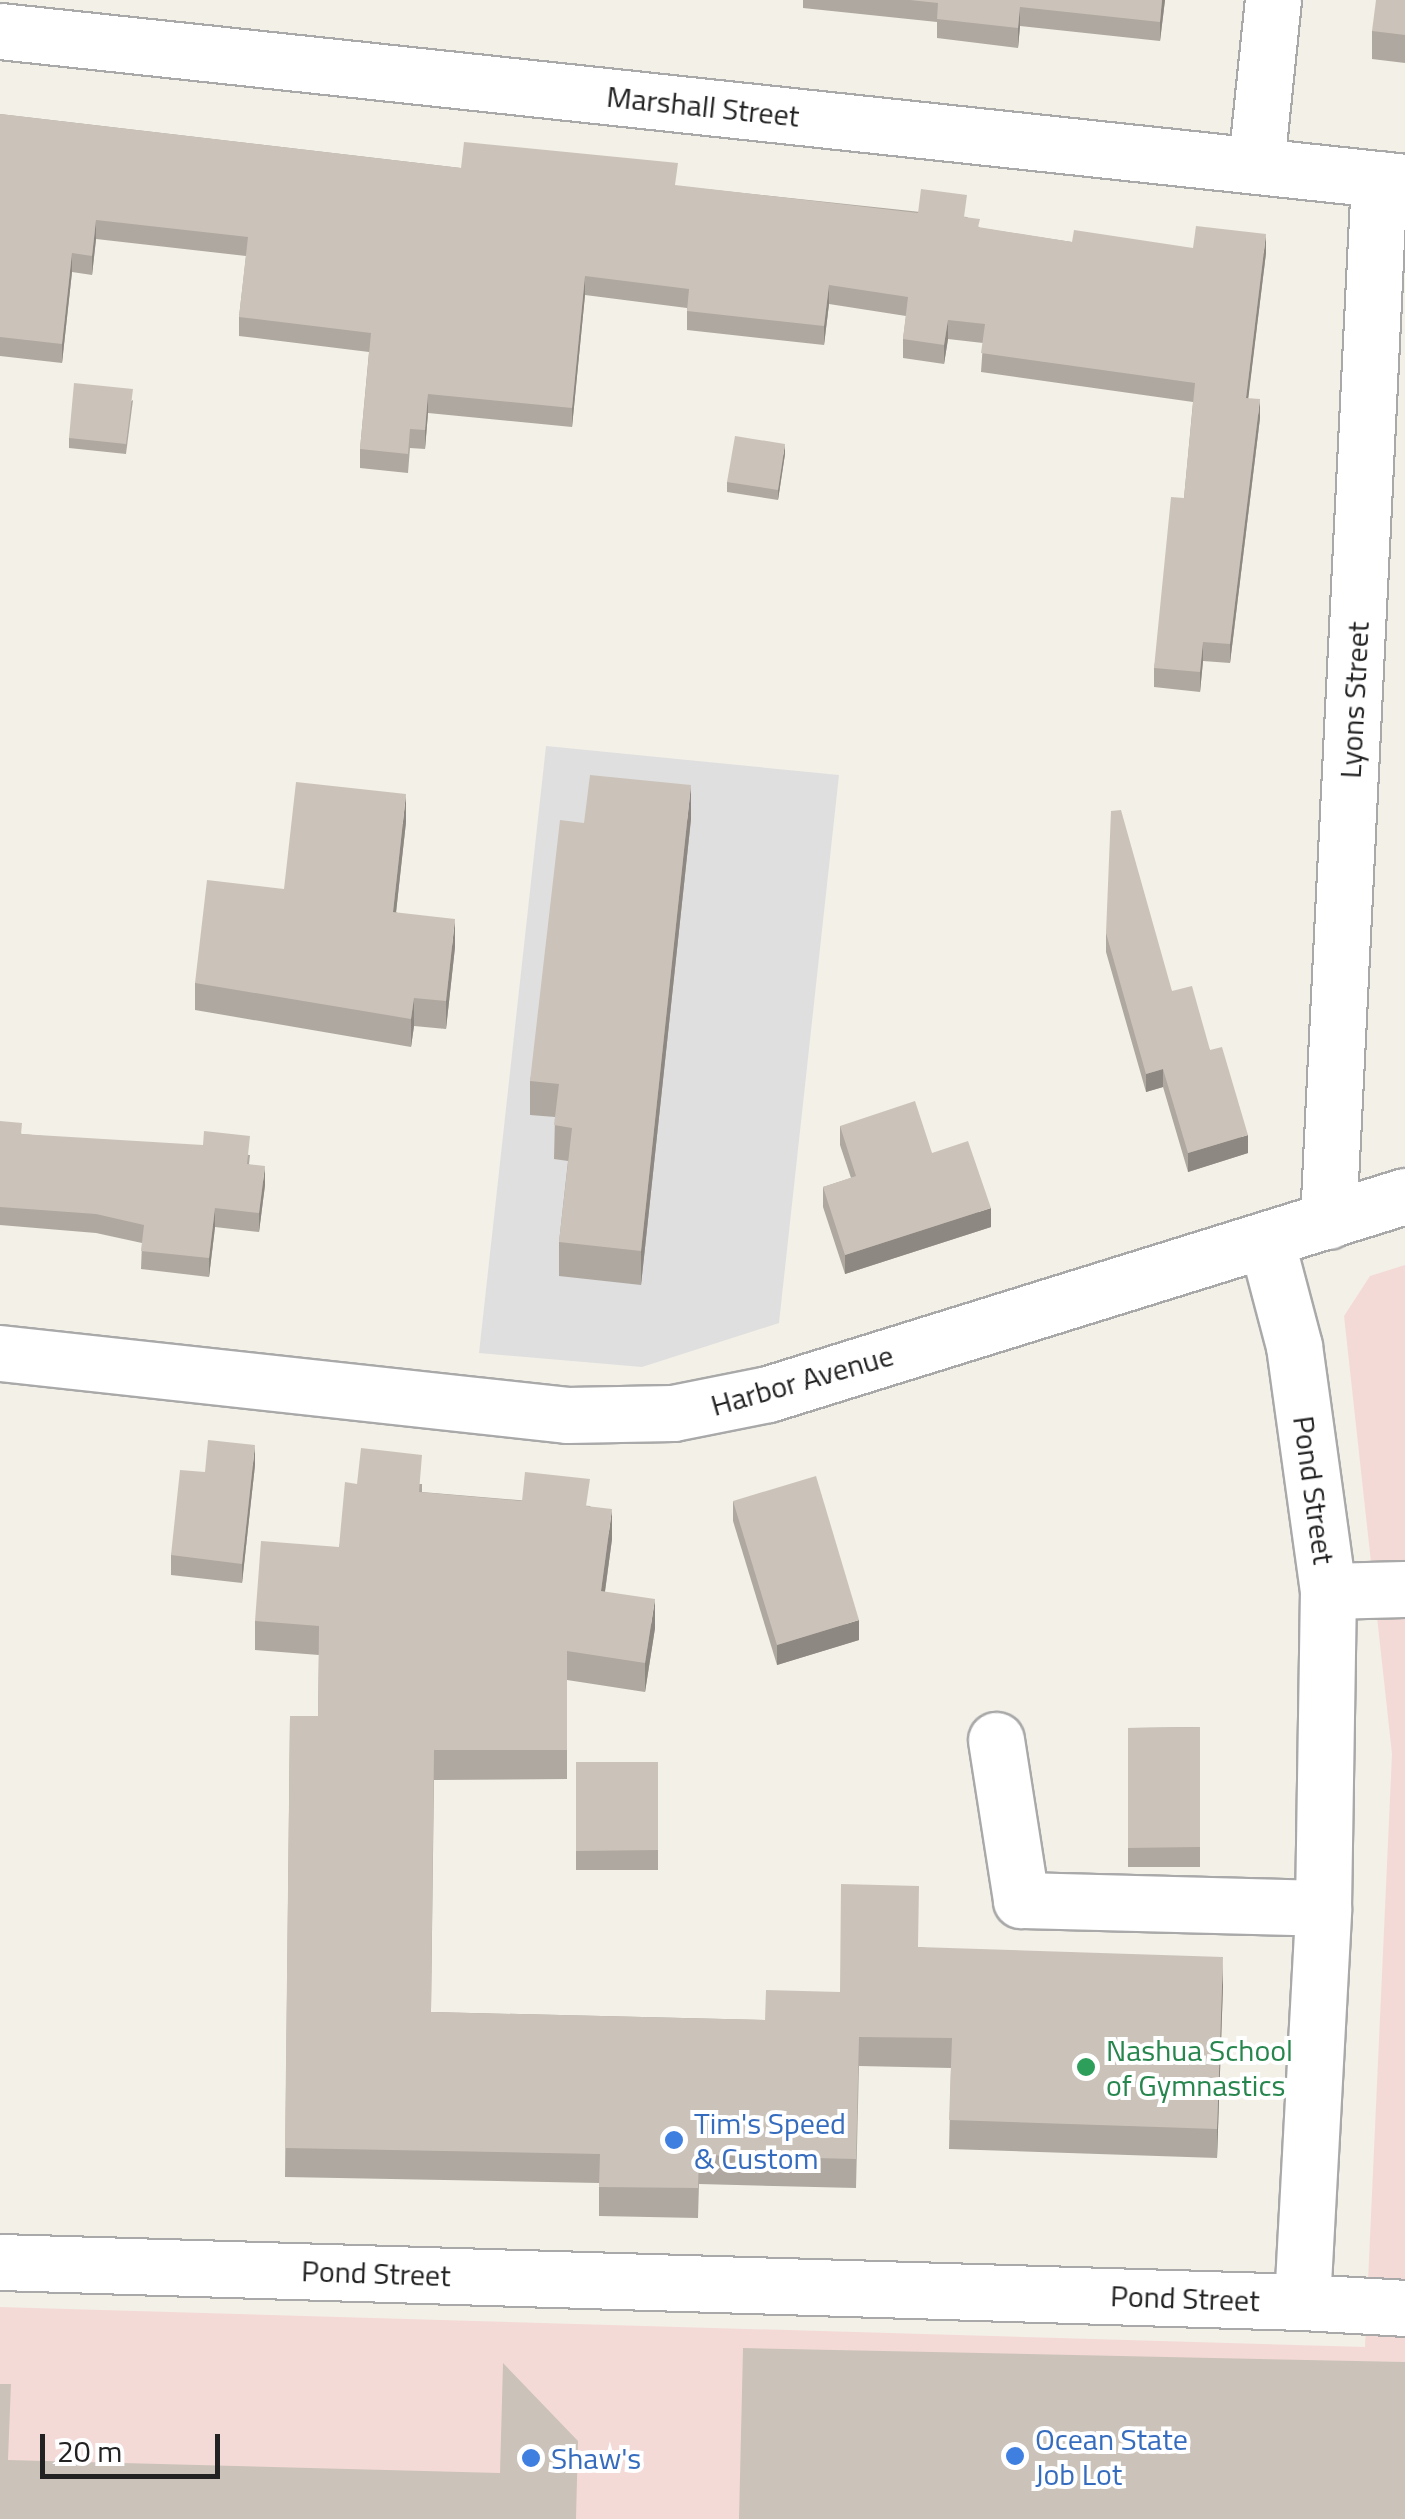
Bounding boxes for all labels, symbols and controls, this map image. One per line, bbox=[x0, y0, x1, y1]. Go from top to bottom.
street label: Marshall Street bbox=[605, 78, 801, 134]
street label: Lyons Street bbox=[1332, 621, 1376, 779]
street label: Harbor Avenue bbox=[707, 1337, 897, 1423]
street label: Pond Street bbox=[1286, 1414, 1342, 1566]
place label: Nashua School of Gymnastics bbox=[1106, 2032, 1293, 2102]
marker: Nashua School of Gymnastics bbox=[1075, 2056, 1097, 2078]
place label: Tim's Speed & Custom bbox=[694, 2105, 846, 2176]
marker: Tim's Speed & Custom bbox=[663, 2129, 685, 2151]
street label: Pond Street bbox=[301, 2252, 451, 2294]
street label: Pond Street bbox=[1110, 2277, 1260, 2319]
scale bar bbox=[45, 2414, 225, 2476]
place label: Ocean State Job Lot bbox=[1035, 2421, 1188, 2492]
text: 20 m bbox=[57, 2428, 122, 2474]
place label: Shaw's bbox=[551, 2440, 641, 2476]
marker: Ocean State Job Lot bbox=[1004, 2445, 1026, 2467]
marker: Shaw's bbox=[520, 2447, 542, 2469]

